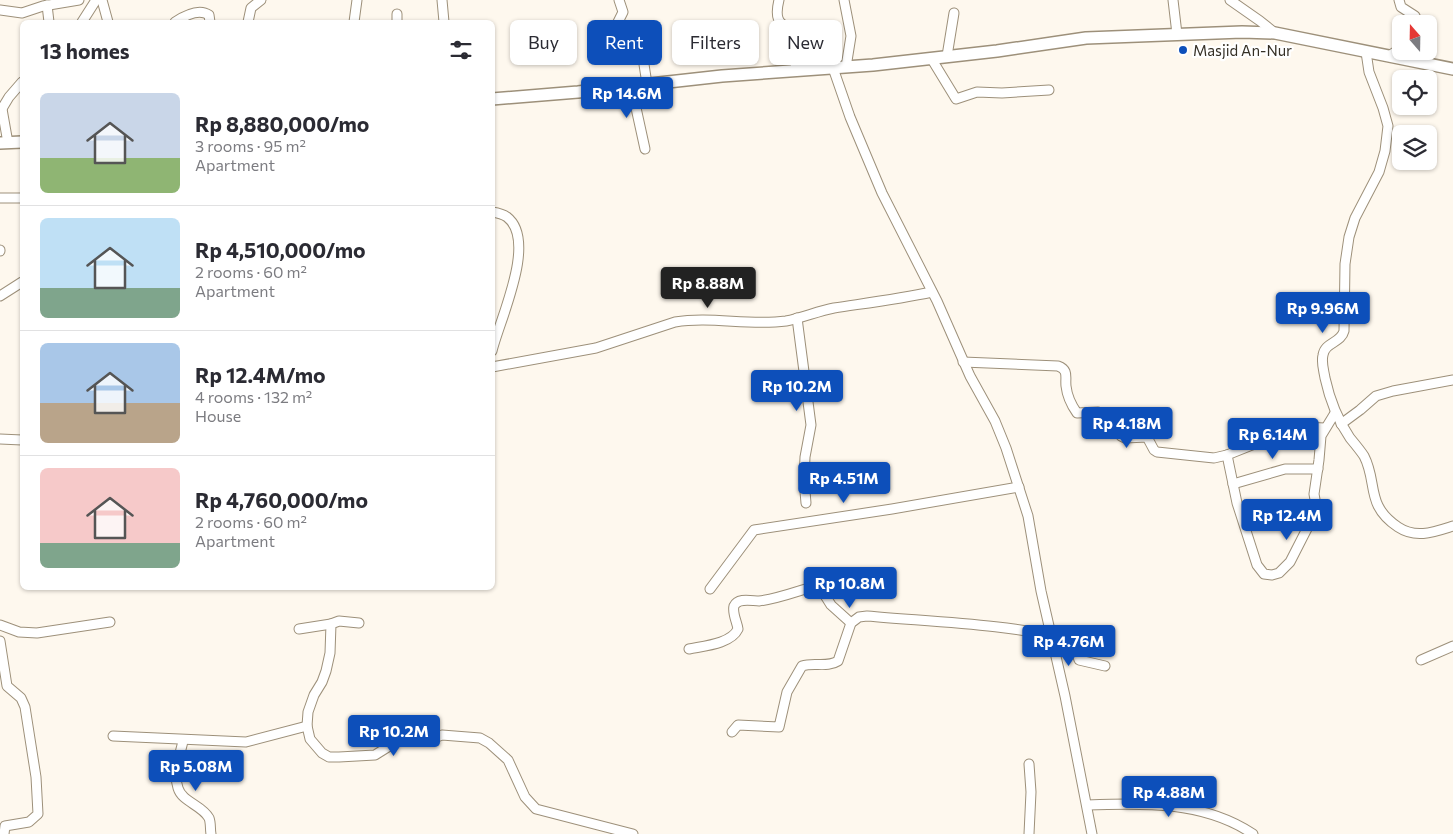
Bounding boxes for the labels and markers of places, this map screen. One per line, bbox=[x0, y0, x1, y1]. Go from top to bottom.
place label: Masjid An-Nur bbox=[1193, 41, 1292, 59]
marker: Masjid An-Nur bbox=[1177, 44, 1189, 56]
pin: Rp 14.6M bbox=[575, 76, 679, 119]
pin: Rp 8.88M bbox=[656, 266, 760, 309]
pin: Rp 9.96M bbox=[1271, 292, 1375, 334]
pin: Rp 10.2M bbox=[745, 370, 849, 412]
pin: Rp 4.18M bbox=[1075, 406, 1179, 449]
pin: Rp 6.14M bbox=[1221, 418, 1325, 460]
pin: Rp 4.51M bbox=[792, 462, 896, 504]
pin: Rp 12.4M bbox=[1235, 498, 1339, 541]
pin: Rp 10.8M bbox=[798, 566, 902, 609]
pin: Rp 4.76M bbox=[1017, 624, 1121, 667]
pin: Rp 10.2M bbox=[342, 714, 446, 757]
pin: Rp 5.08M bbox=[144, 750, 248, 792]
pin: Rp 4.88M bbox=[1117, 776, 1221, 818]

